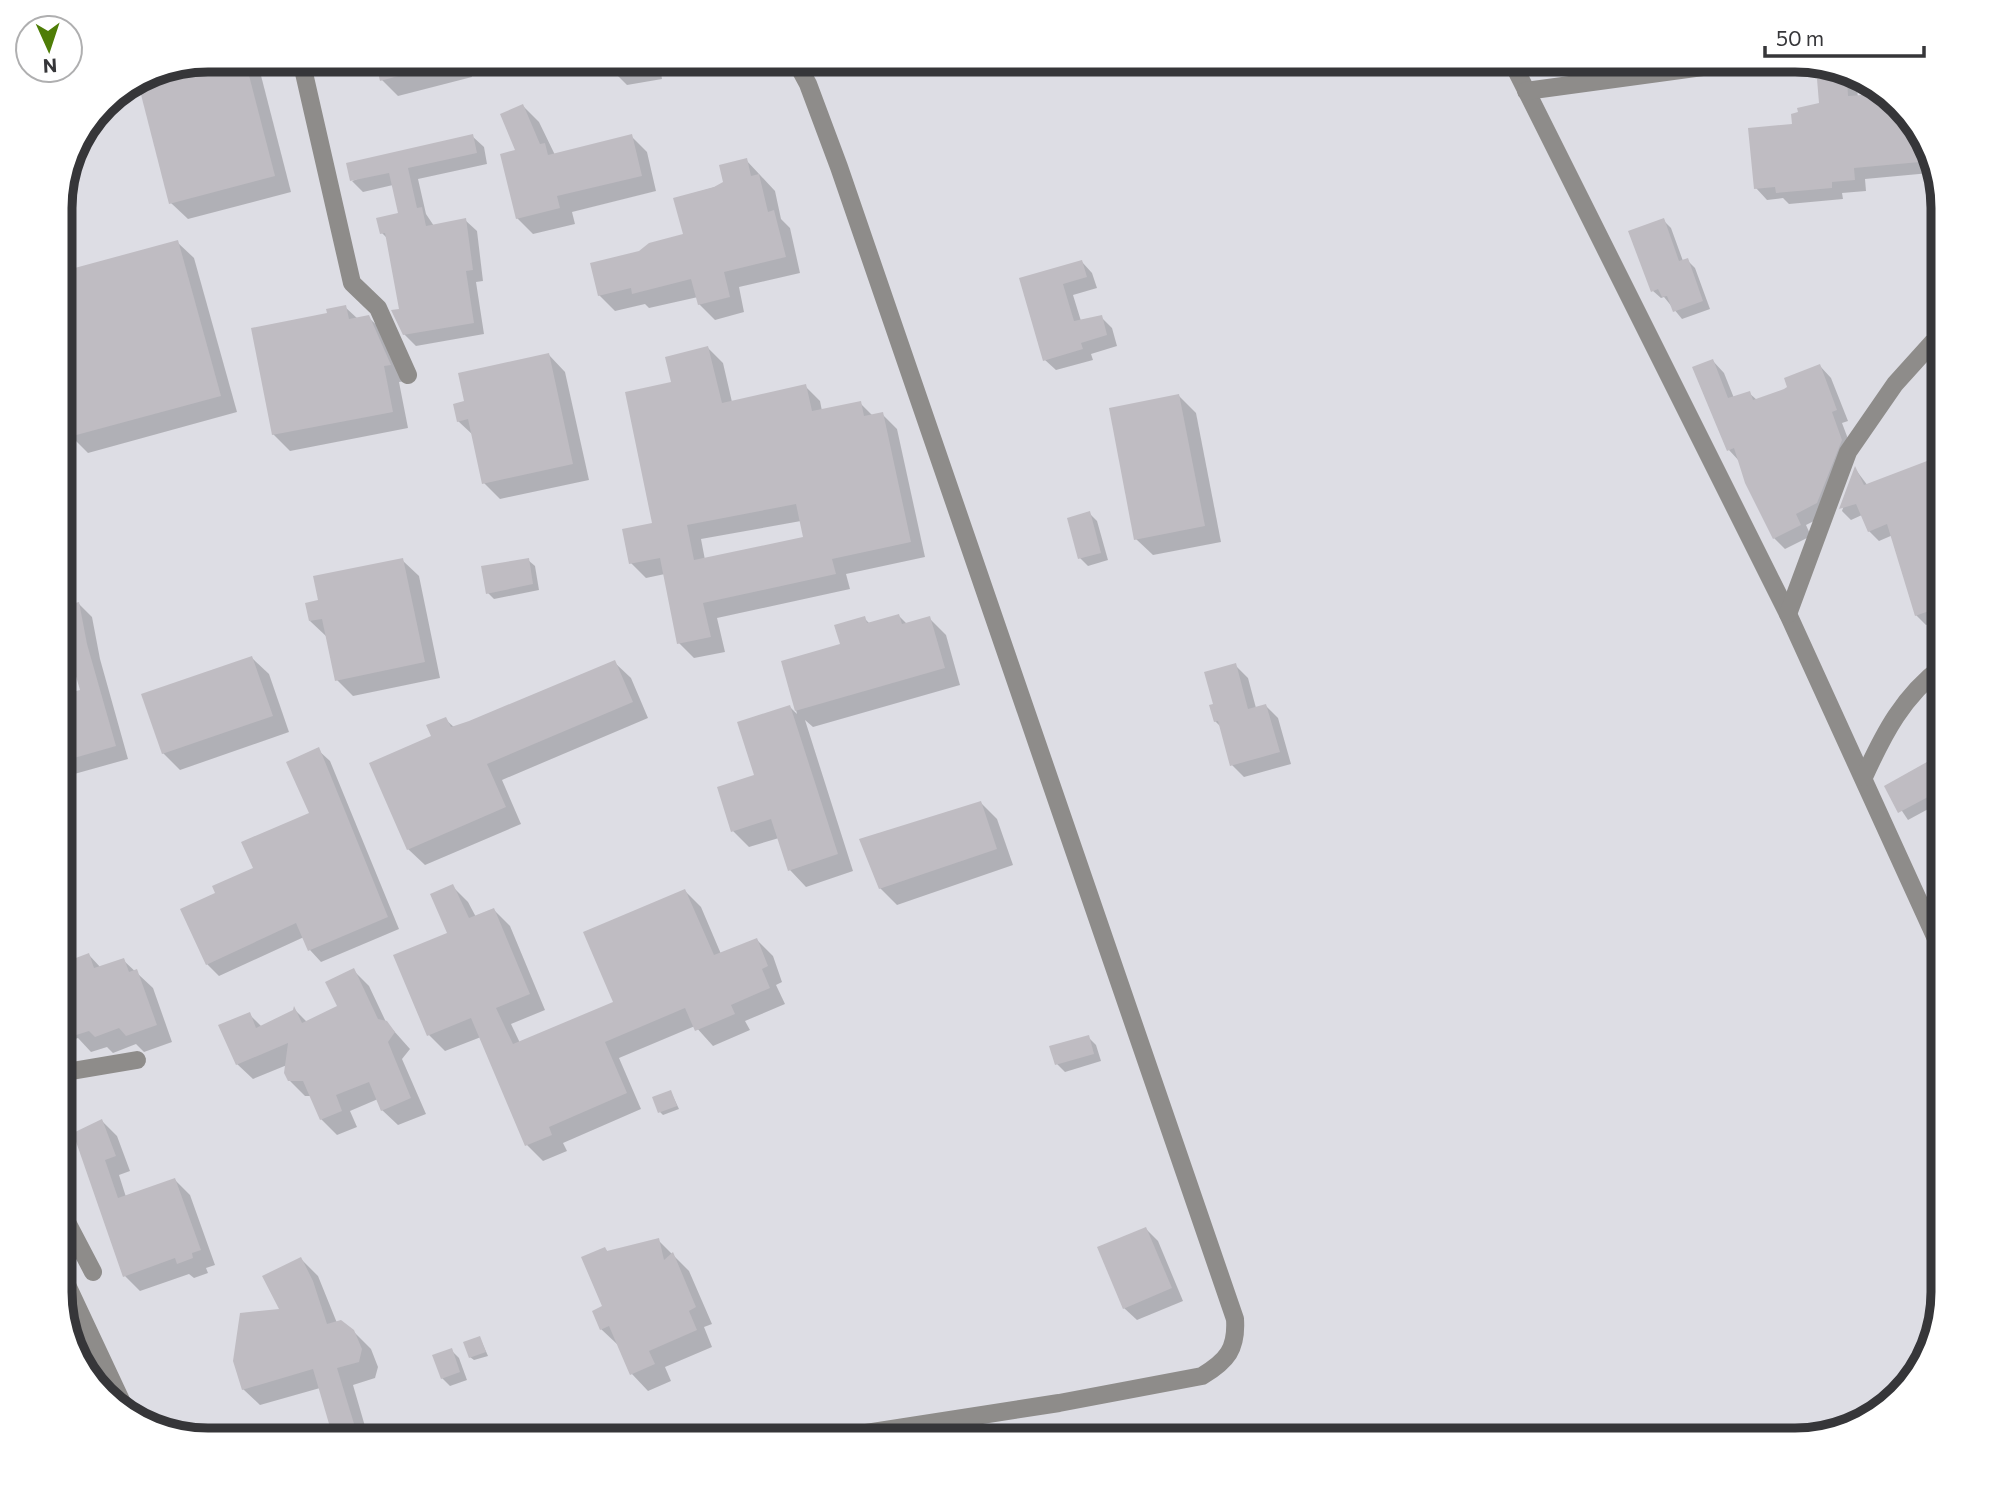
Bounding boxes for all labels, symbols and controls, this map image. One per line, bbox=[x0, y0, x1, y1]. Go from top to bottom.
north arrow bbox=[14, 14, 84, 84]
scale bar bbox=[1765, 14, 1924, 58]
text: 50 m bbox=[1776, 25, 1824, 50]
text: N bbox=[42, 55, 58, 78]

